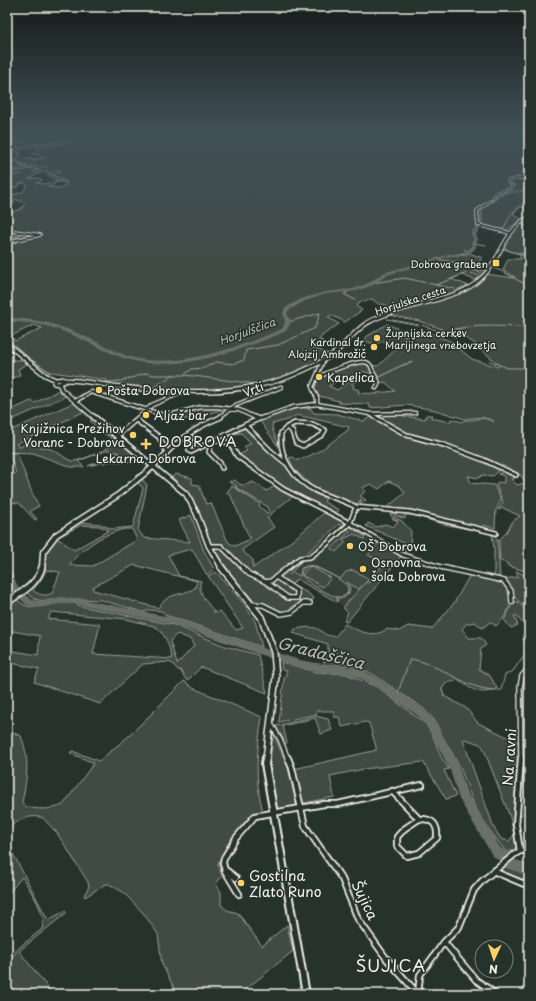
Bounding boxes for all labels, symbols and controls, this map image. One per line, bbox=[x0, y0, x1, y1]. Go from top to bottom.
place label: Dobrova graben bbox=[410, 256, 488, 271]
marker: Dobrova graben bbox=[491, 258, 501, 268]
street label: Horjulska cesta bbox=[373, 281, 448, 318]
water label: Horjulščica bbox=[216, 313, 279, 349]
place label: Župnijska cerkev Marijinega vnebovzetja bbox=[385, 325, 497, 352]
marker: Župnijska cerkev Marijinega vnebovzetja bbox=[372, 333, 382, 343]
place label: Kardinal dr. Alojzij Ambrožič bbox=[288, 334, 366, 361]
marker: Kardinal dr. Alojzij Ambrožič bbox=[369, 342, 379, 352]
place label: Kapelica bbox=[327, 368, 375, 386]
marker: Kapelica bbox=[314, 372, 324, 382]
street label: Vrti bbox=[240, 377, 266, 401]
place label: Pošta Dobrova bbox=[107, 381, 191, 399]
marker: Pošta Dobrova bbox=[94, 385, 104, 395]
place label: Aljaž bar bbox=[154, 406, 208, 424]
marker: Aljaž bar bbox=[141, 410, 151, 420]
place label: Knjižnica Prežihov Voranc - Dobrova bbox=[21, 419, 126, 451]
marker: Knjižnica Prežihov Voranc - Dobrova bbox=[128, 430, 138, 440]
district label: DOBROVA bbox=[159, 431, 237, 452]
marker: Lekarna Dobrova bbox=[141, 439, 151, 449]
place label: Lekarna Dobrova bbox=[96, 449, 197, 467]
place label: OŠ Dobrova bbox=[358, 537, 427, 555]
marker: OŠ Dobrova bbox=[345, 541, 355, 551]
place label: Osnovna šola Dobrova bbox=[371, 553, 446, 585]
marker: Osnovna šola Dobrova bbox=[358, 564, 368, 574]
water label: Gradaščica bbox=[275, 630, 368, 675]
street label: Na ravni bbox=[497, 728, 521, 786]
place label: Gostilna Zlato Runo bbox=[249, 865, 322, 902]
street label: Šujica bbox=[346, 877, 384, 924]
marker: Gostilna Zlato Runo bbox=[236, 878, 246, 888]
north arrow bbox=[474, 939, 514, 979]
district label: ŠUJICA bbox=[356, 952, 426, 978]
text: N bbox=[488, 961, 498, 978]

